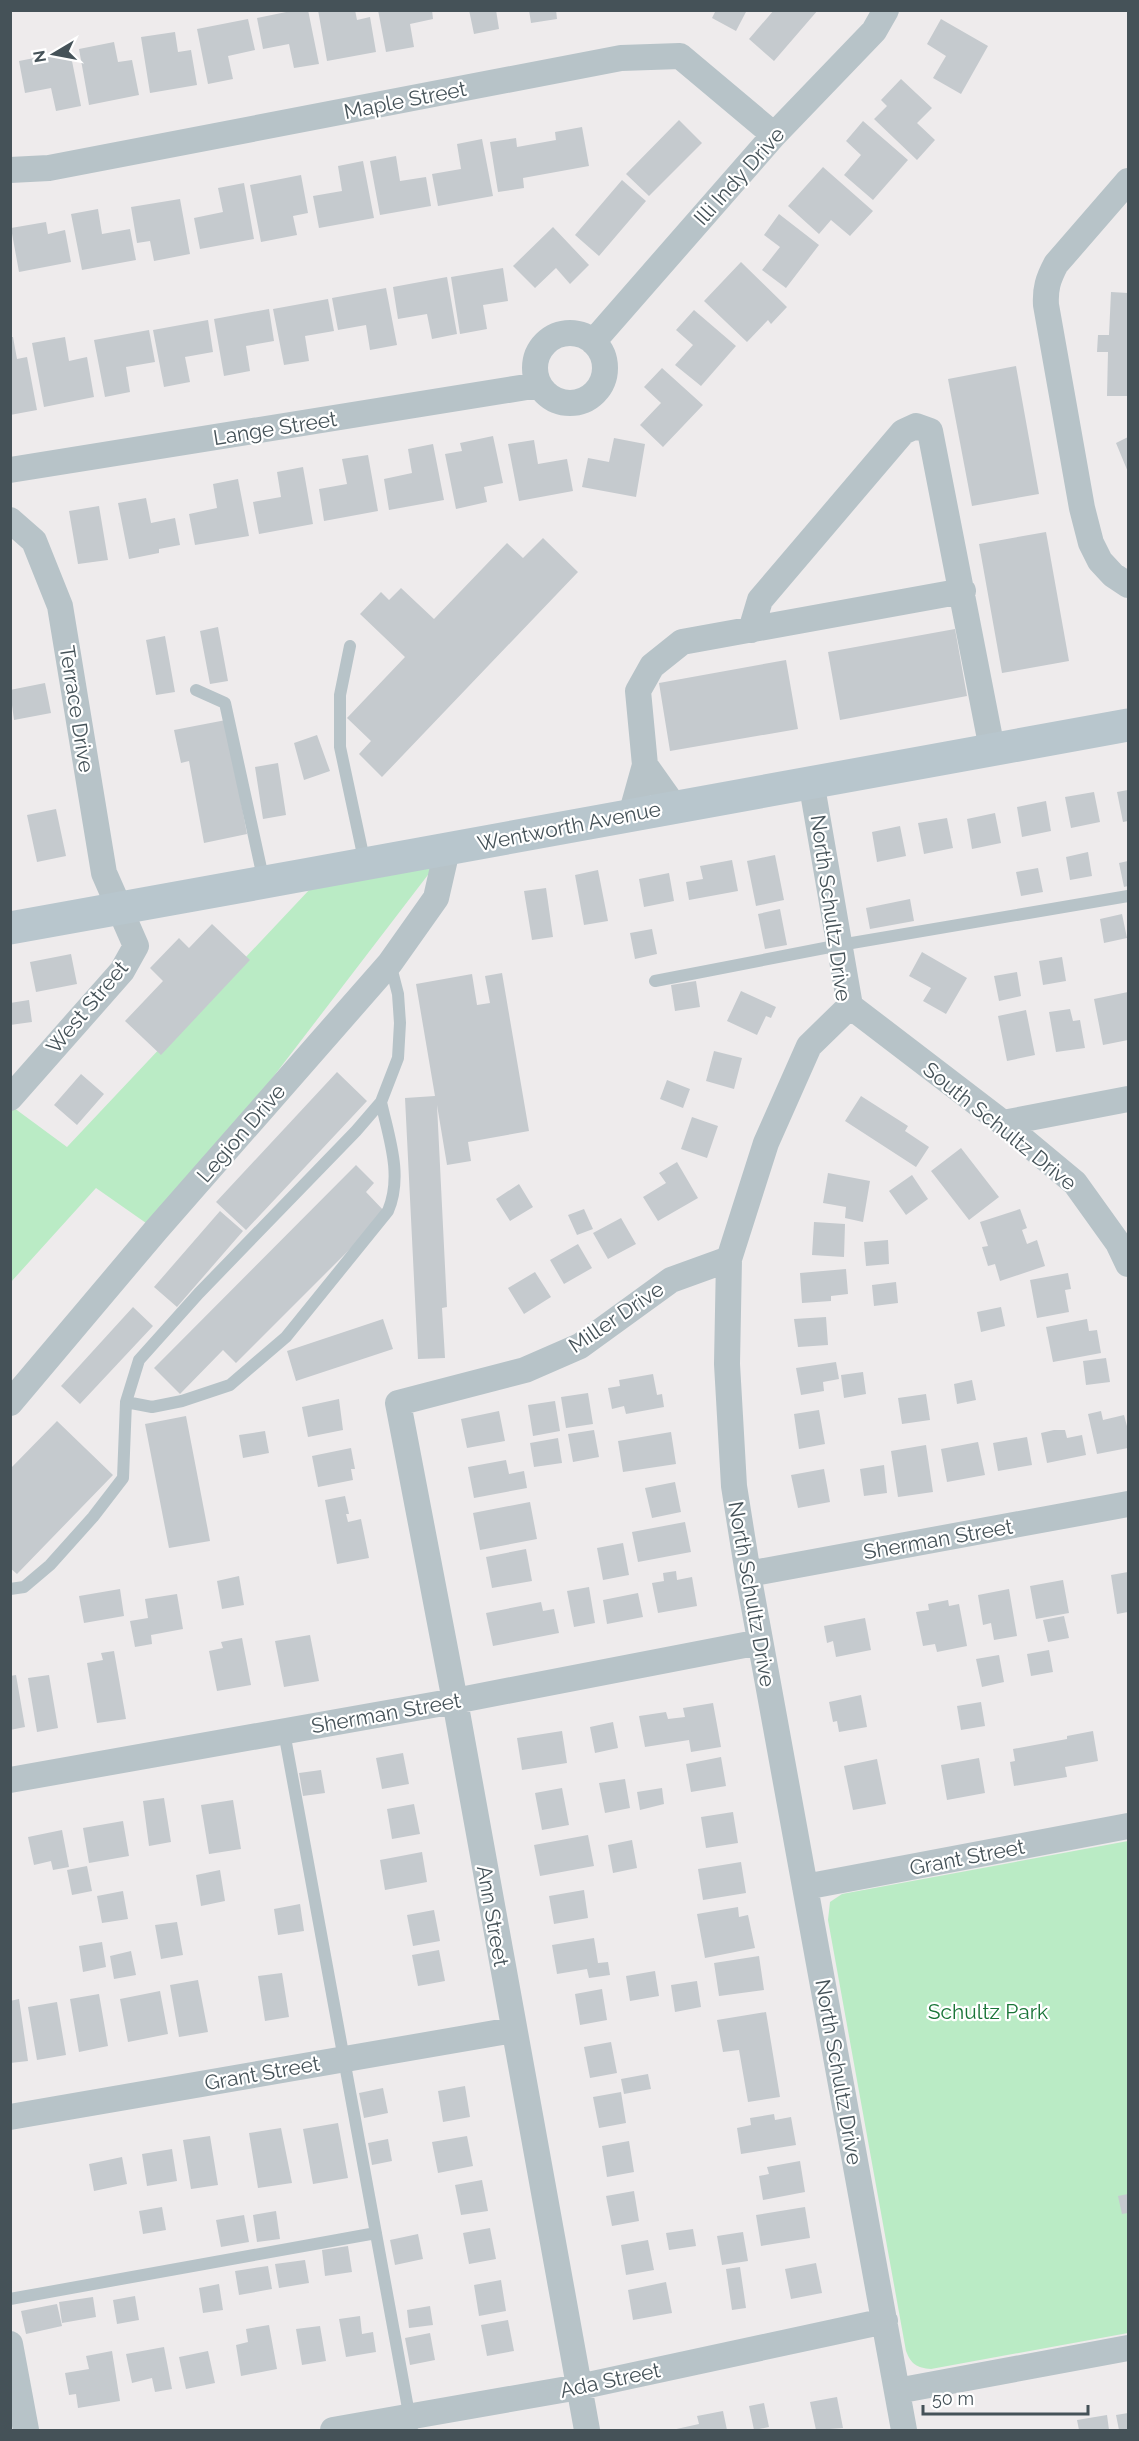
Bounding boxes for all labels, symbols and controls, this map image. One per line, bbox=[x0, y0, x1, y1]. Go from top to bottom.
north arrow bbox=[24, 24, 84, 84]
text: N bbox=[29, 49, 50, 64]
street label: Maple Street bbox=[342, 76, 468, 124]
street label: Illi Indy Drive bbox=[688, 122, 790, 230]
street label: Lange Street bbox=[211, 406, 339, 450]
street label: Terrace Drive bbox=[55, 644, 99, 774]
street label: Wentworth Avenue bbox=[475, 796, 663, 856]
street label: North Schultz Drive bbox=[806, 813, 856, 1003]
street label: West Street bbox=[41, 955, 133, 1059]
street label: South Schultz Drive bbox=[918, 1057, 1082, 1195]
street label: Legion Drive bbox=[192, 1079, 290, 1187]
street label: Miller Drive bbox=[564, 1276, 668, 1358]
street label: North Schultz Drive bbox=[723, 1499, 781, 1689]
street label: Sherman Street bbox=[861, 1514, 1015, 1564]
street label: Sherman Street bbox=[309, 1688, 463, 1738]
street label: Grant Street bbox=[907, 1834, 1027, 1880]
street label: Ann Street bbox=[472, 1863, 514, 1969]
street label: North Schultz Drive bbox=[810, 1977, 868, 2167]
park label: Schultz Park bbox=[928, 1999, 1048, 2024]
street label: Grant Street bbox=[202, 2051, 322, 2095]
street label: Ada Street bbox=[558, 2357, 662, 2403]
scale bar bbox=[923, 2378, 1088, 2416]
text: 50 m bbox=[932, 2388, 974, 2409]

